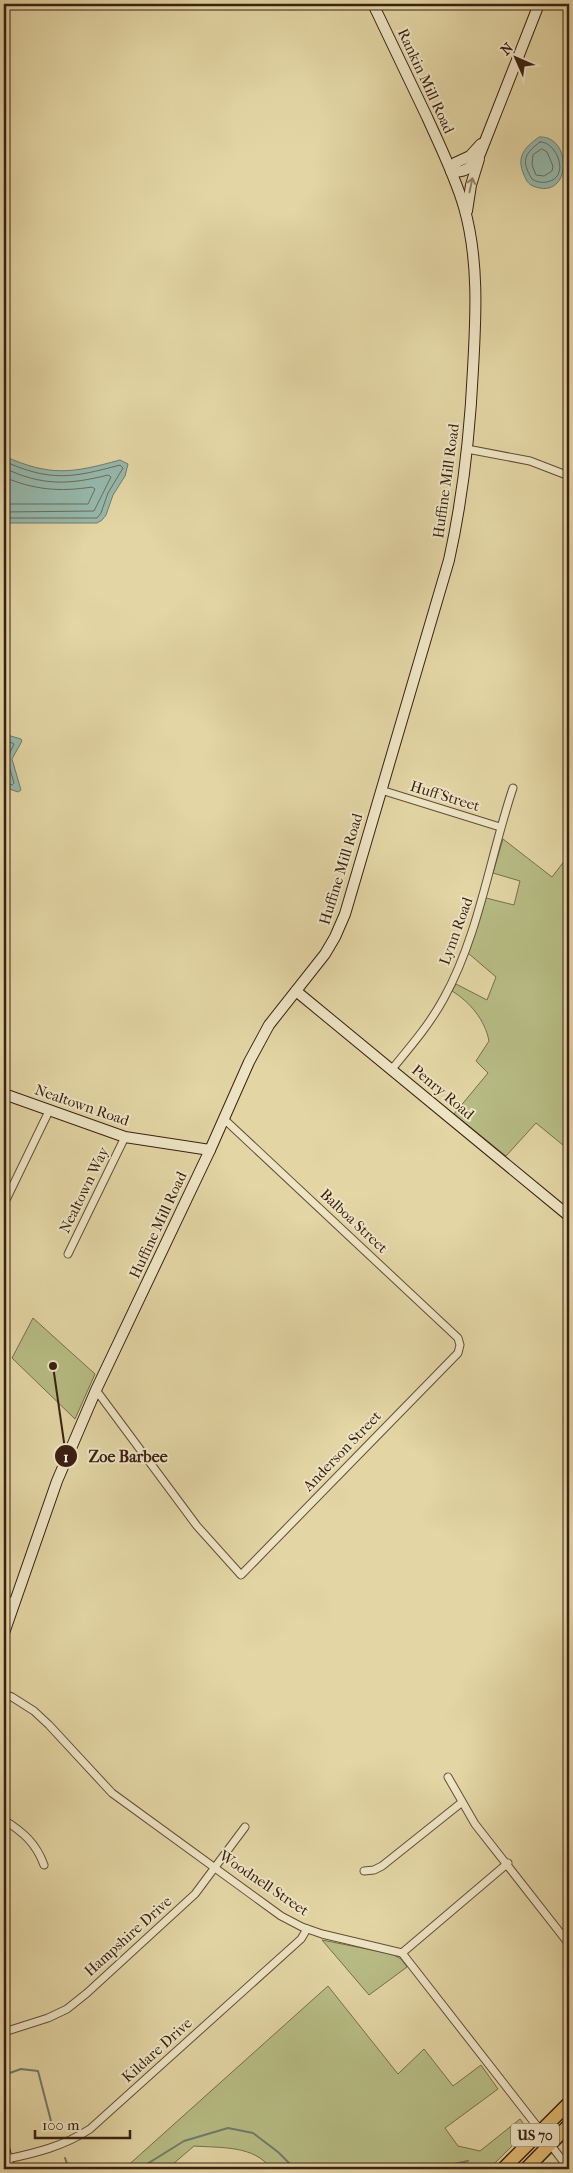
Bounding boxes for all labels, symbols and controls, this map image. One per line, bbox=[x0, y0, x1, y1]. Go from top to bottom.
street label: Rankin Mill Road bbox=[394, 26, 459, 137]
north arrow bbox=[490, 32, 540, 82]
text: N bbox=[497, 39, 517, 59]
one-way arrow bbox=[467, 178, 477, 194]
street label: Huffine Mill Road bbox=[429, 422, 463, 540]
street label: Huff Street bbox=[408, 777, 483, 815]
street label: Huffine Mill Road bbox=[315, 810, 367, 927]
street label: Lynn Road bbox=[435, 894, 477, 967]
street label: Penry Road bbox=[408, 1061, 478, 1124]
street label: Nealtown Road bbox=[32, 1080, 132, 1130]
street label: Nealtown Way bbox=[55, 1143, 113, 1236]
street label: Huffine Mill Road bbox=[125, 1168, 191, 1281]
street label: Balboa Street bbox=[316, 1185, 392, 1257]
street label: Anderson Street bbox=[298, 1407, 385, 1496]
callout: Zoe Barbee bbox=[53, 1441, 177, 1472]
text: Zoe Barbee bbox=[88, 1447, 168, 1466]
text: 1 bbox=[63, 1448, 69, 1466]
street label: Woodnell Street bbox=[215, 1846, 313, 1920]
street label: Hampshire Drive bbox=[81, 1892, 176, 1980]
street label: Kildare Drive bbox=[118, 2013, 196, 2086]
scale bar bbox=[35, 2108, 130, 2140]
text: 100 m bbox=[42, 2116, 80, 2134]
road number: US 70 bbox=[511, 2124, 559, 2146]

